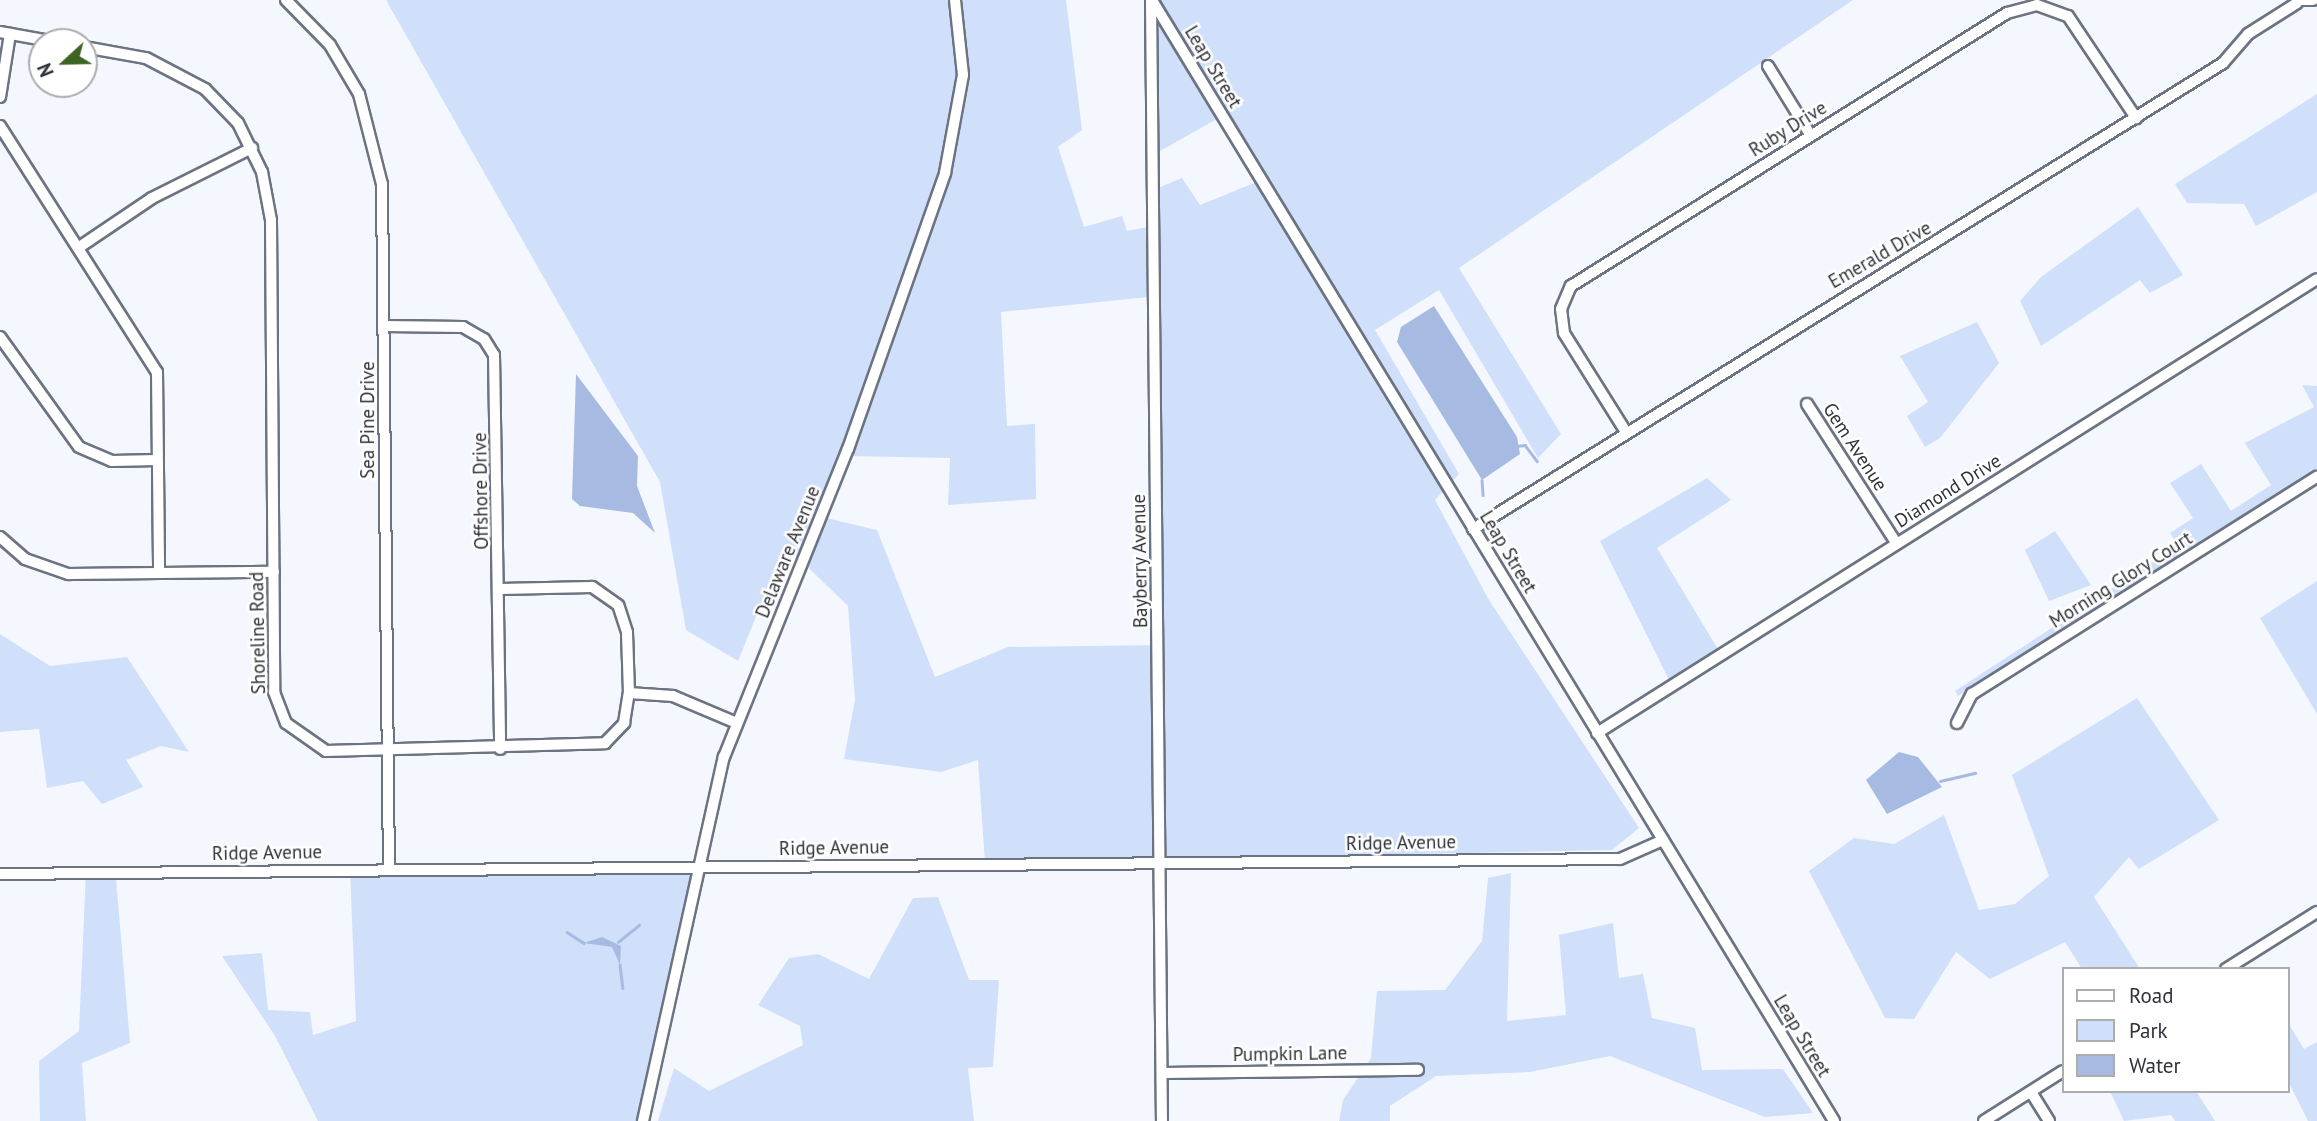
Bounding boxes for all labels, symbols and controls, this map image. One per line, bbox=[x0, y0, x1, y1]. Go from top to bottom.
street label: Leap Street bbox=[1180, 22, 1246, 112]
north arrow bbox=[28, 28, 98, 98]
text: N bbox=[32, 60, 59, 80]
street label: Ruby Drive bbox=[1745, 96, 1831, 162]
street label: Emerald Drive bbox=[1825, 216, 1935, 294]
street label: Sea Pine Drive bbox=[357, 361, 379, 479]
street label: Gem Avenue bbox=[1818, 398, 1892, 496]
street label: Offshore Drive bbox=[469, 432, 493, 550]
street label: Diamond Drive bbox=[1891, 449, 2005, 533]
street label: Delaware Avenue bbox=[751, 482, 825, 622]
street label: Bayberry Avenue bbox=[1127, 493, 1153, 629]
street label: Leap Street bbox=[1475, 507, 1541, 597]
street label: Morning Glory Court bbox=[2045, 527, 2197, 633]
street label: Shoreline Road bbox=[246, 571, 270, 695]
street label: Ridge Avenue bbox=[1345, 831, 1457, 855]
street label: Ridge Avenue bbox=[778, 836, 890, 860]
street label: Ridge Avenue bbox=[211, 841, 323, 865]
legend bbox=[2062, 967, 2289, 1093]
text: Road bbox=[2129, 982, 2173, 1009]
street label: Leap Street bbox=[1769, 991, 1835, 1081]
text: Park bbox=[2129, 1017, 2168, 1044]
street label: Pumpkin Lane bbox=[1233, 1042, 1347, 1066]
text: Water bbox=[2129, 1052, 2181, 1079]

